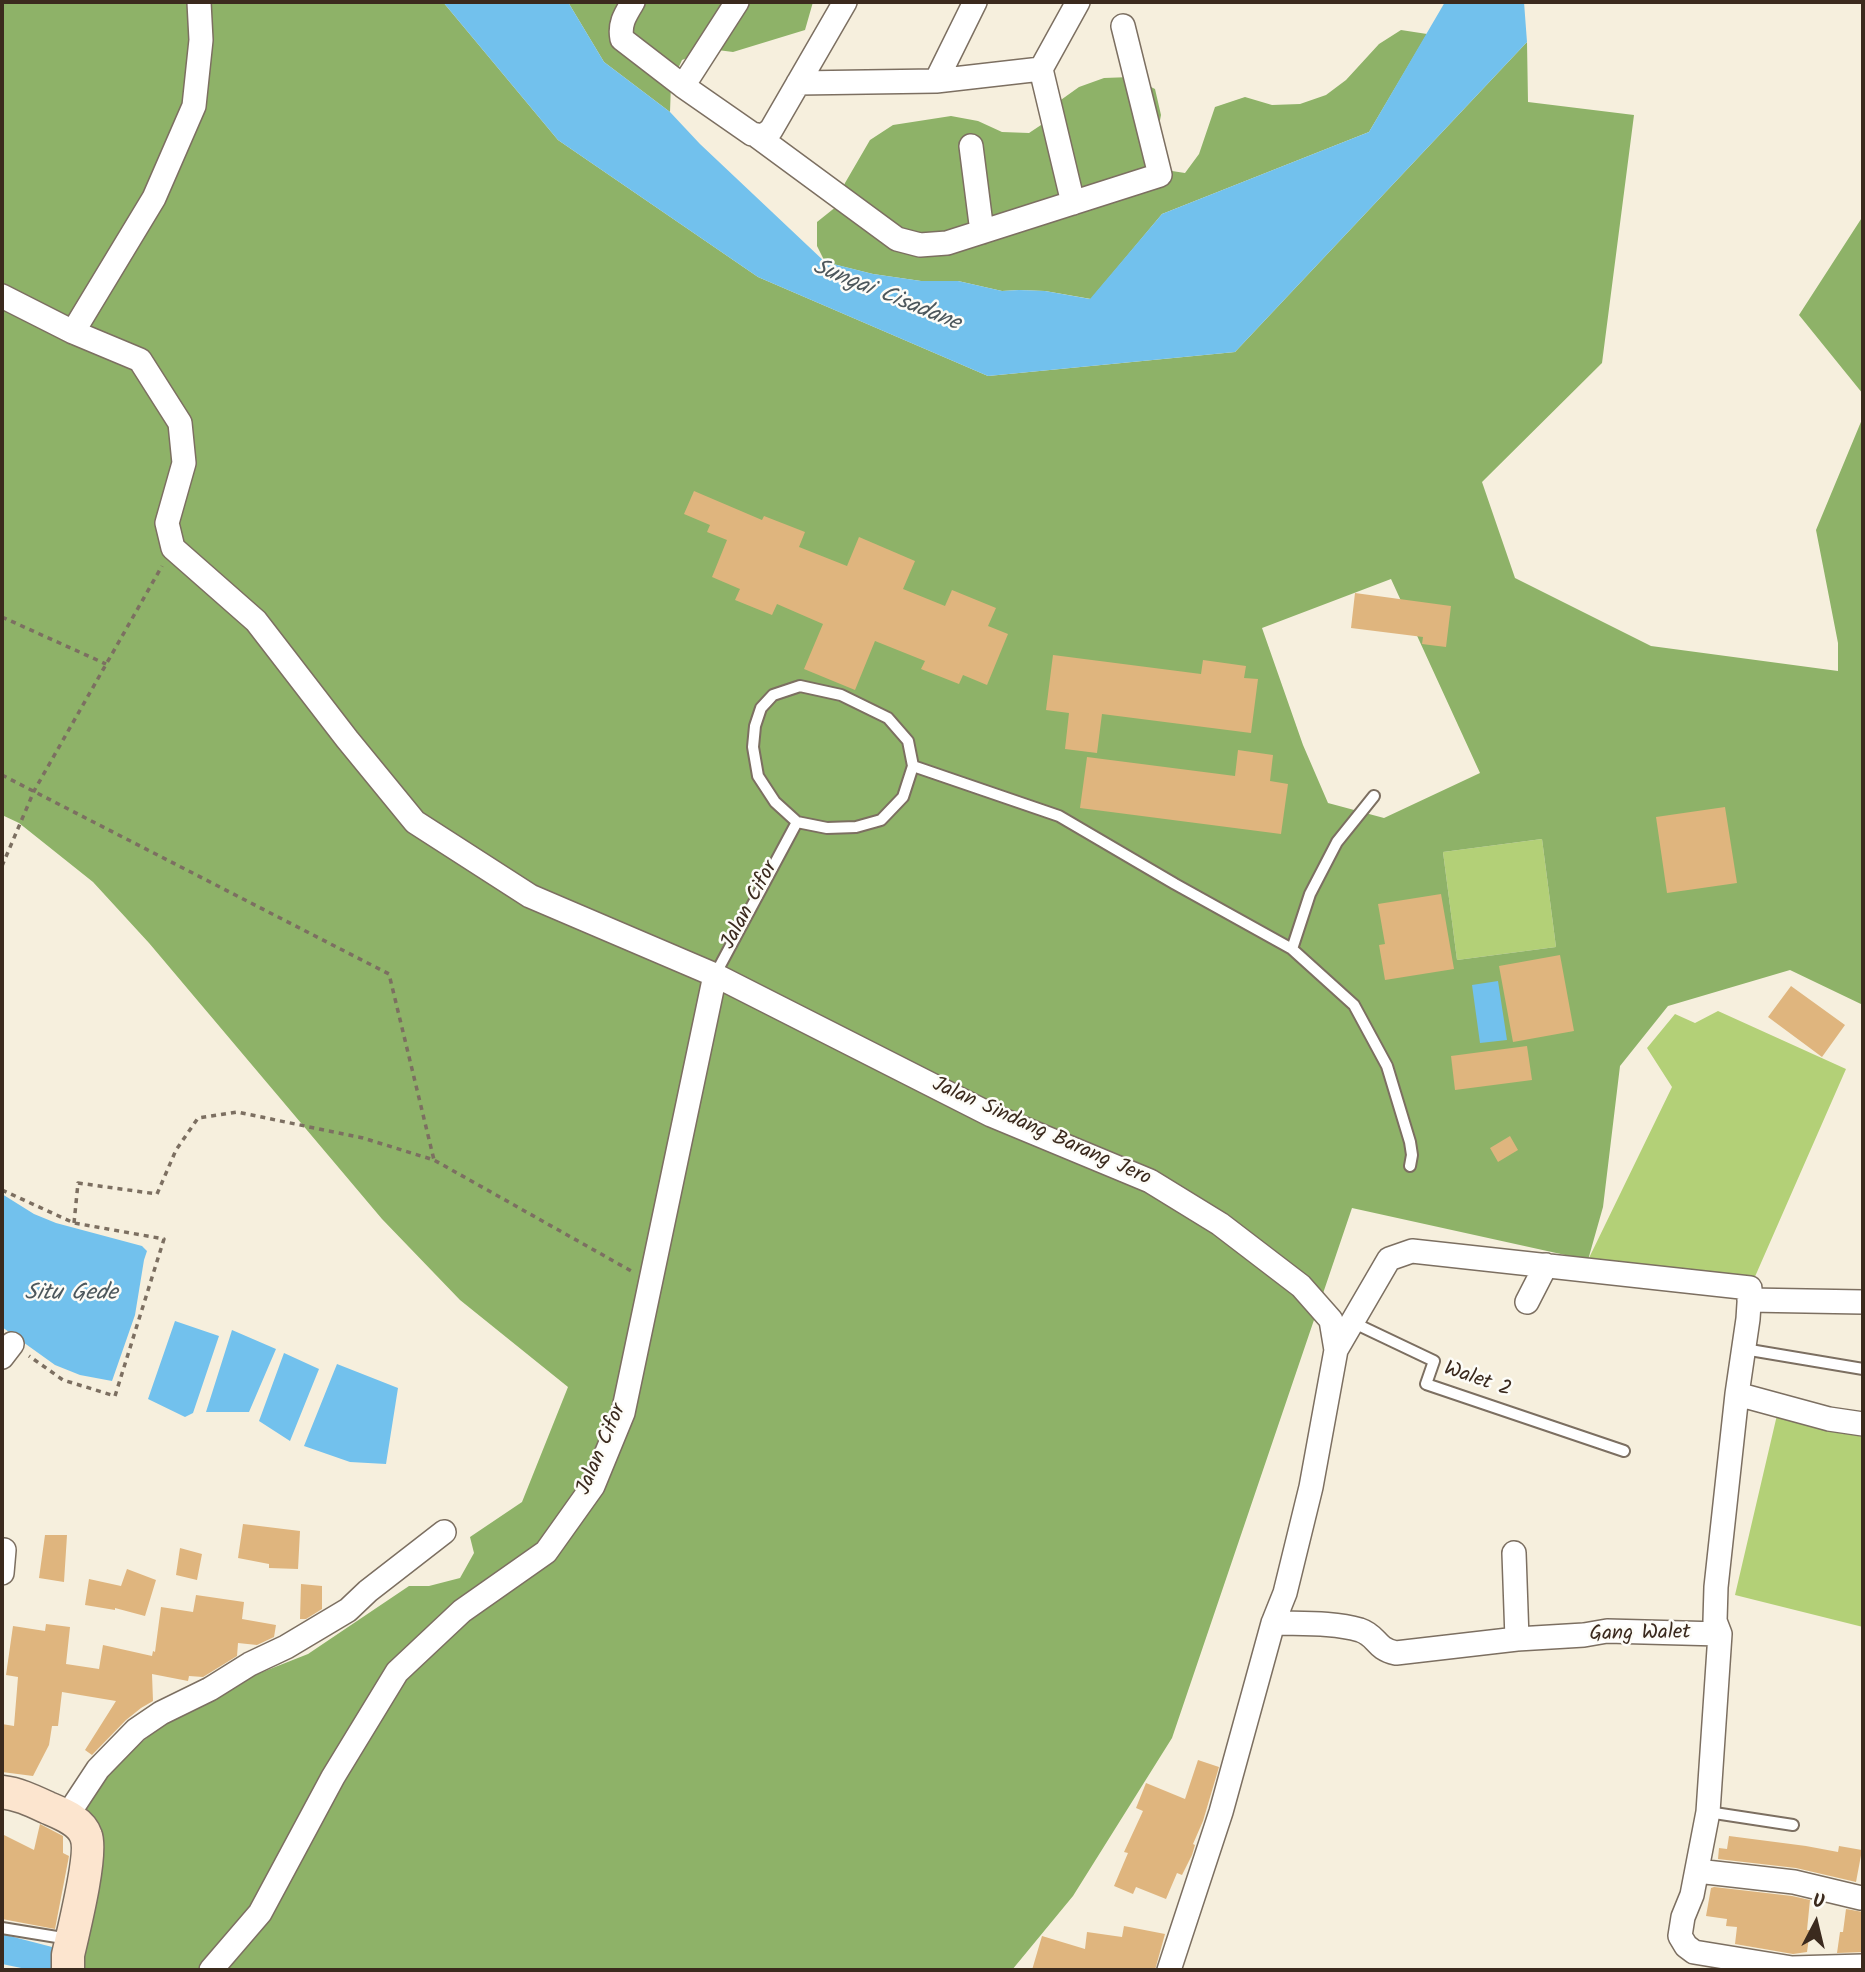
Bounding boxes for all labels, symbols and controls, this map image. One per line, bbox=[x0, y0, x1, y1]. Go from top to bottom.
water label: Sungai Cisadane bbox=[808, 255, 964, 339]
street label: Jalan Cifor bbox=[717, 858, 785, 954]
street label: Jalan Sindang Barang Jero bbox=[928, 1073, 1154, 1193]
water label: Situ Gede bbox=[24, 1281, 118, 1309]
street label: Walet 2 bbox=[1440, 1358, 1514, 1404]
street label: Jalan Cifor bbox=[573, 1401, 633, 1499]
street label: Gang Walet bbox=[1589, 1622, 1691, 1648]
text: U bbox=[1811, 1887, 1826, 1918]
north arrow bbox=[1781, 1888, 1851, 1958]

